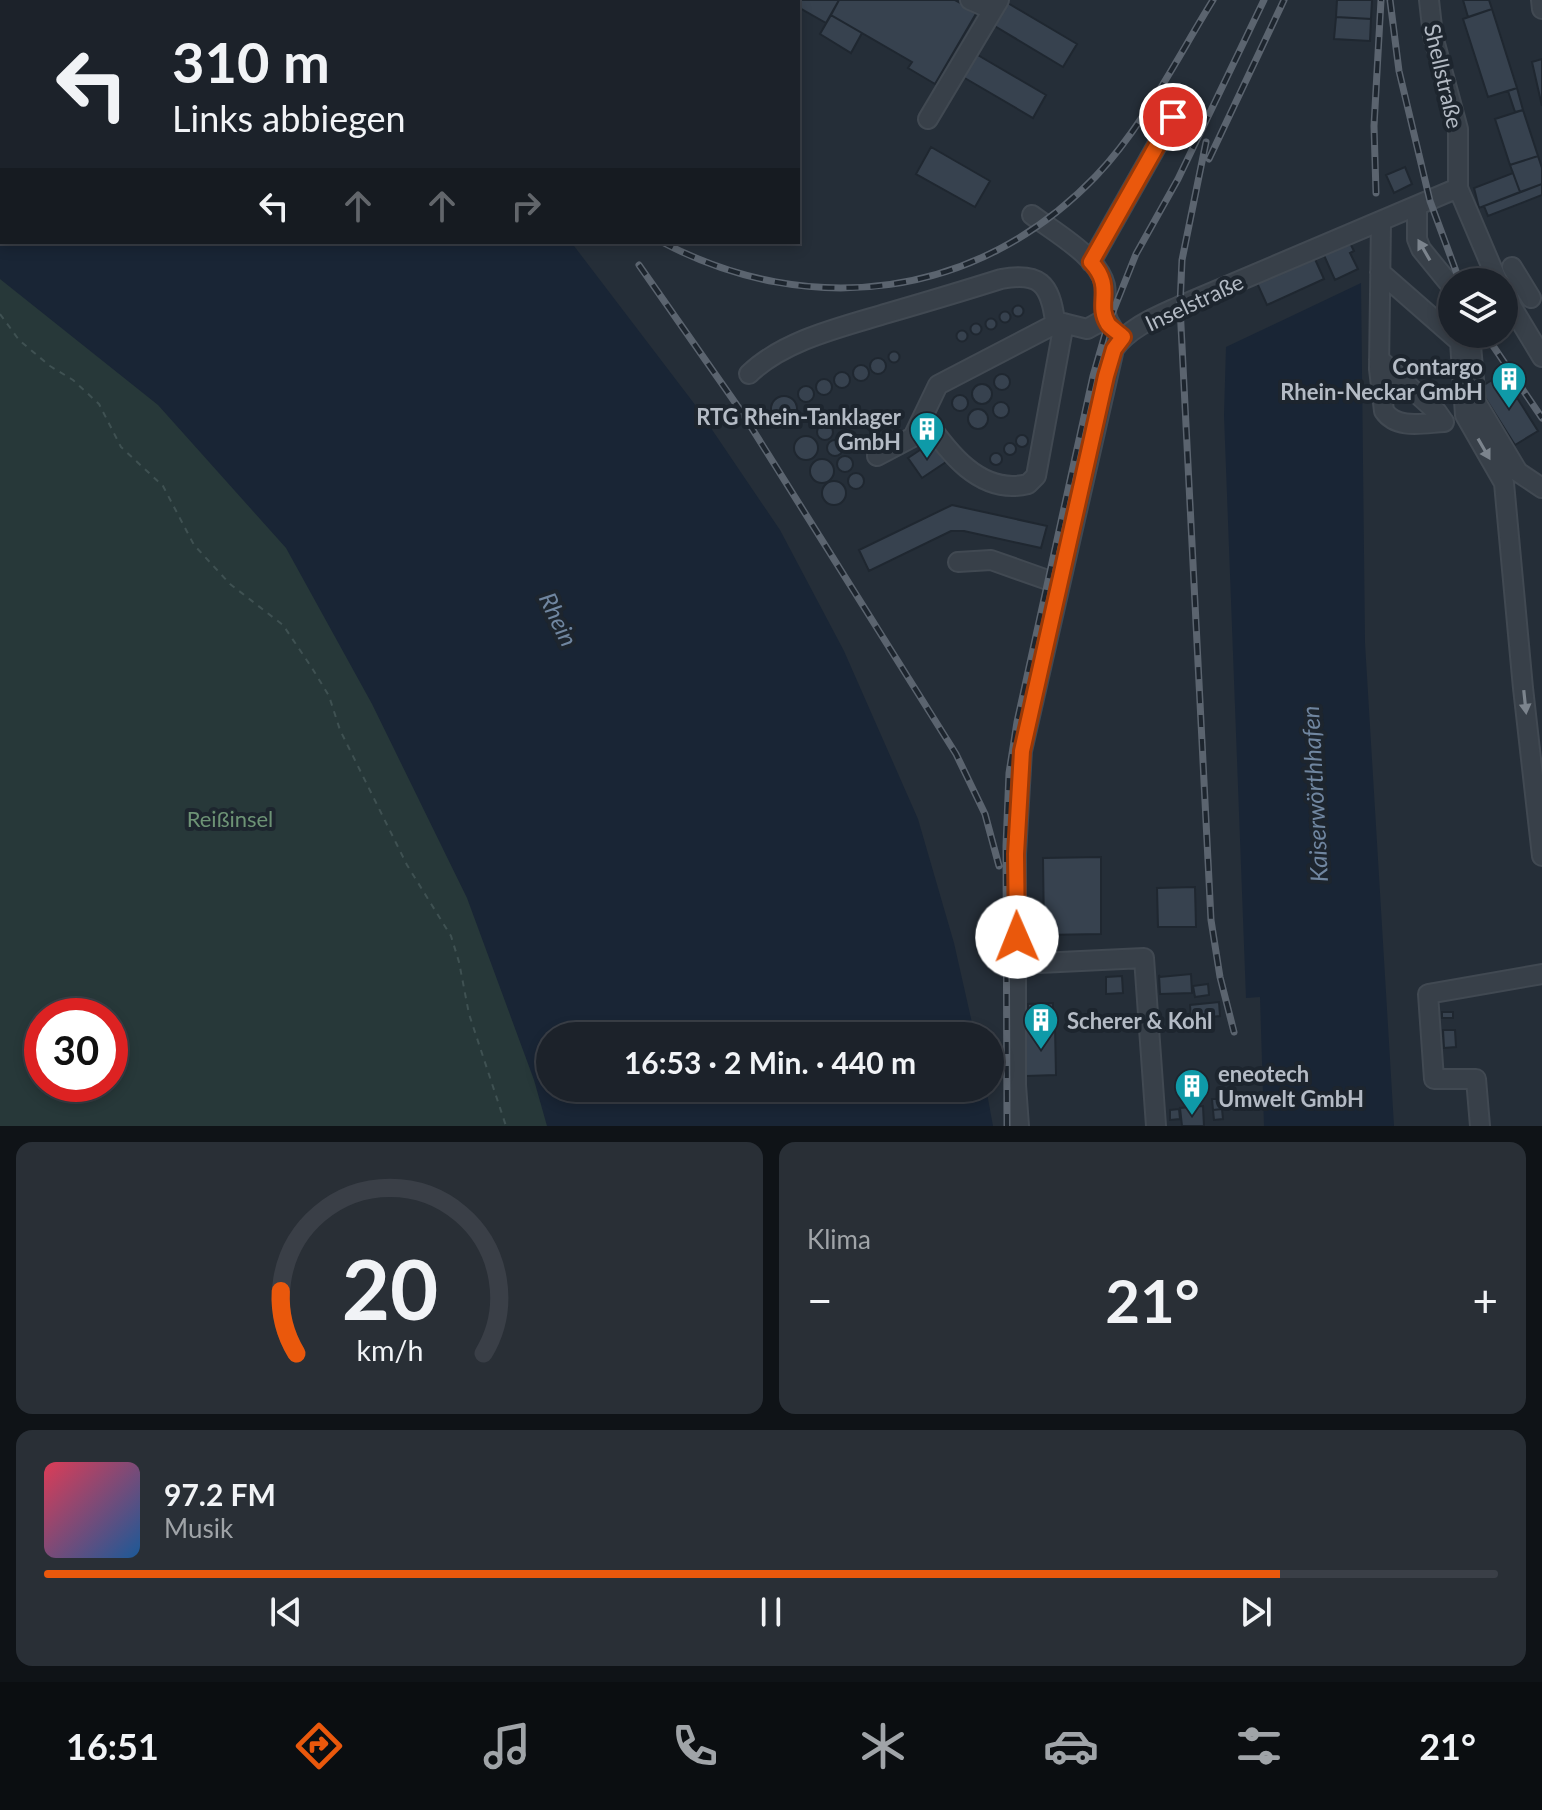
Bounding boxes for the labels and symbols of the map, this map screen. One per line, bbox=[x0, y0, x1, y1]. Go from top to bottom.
street label: Shellstraße bbox=[1419, 21, 1469, 131]
pin bbox=[1139, 83, 1207, 151]
one-way arrow bbox=[1417, 239, 1431, 261]
street label: Inselstraße bbox=[1141, 268, 1247, 336]
place label: Contargo Rhein-Neckar GmbH bbox=[1280, 353, 1483, 405]
building icon: Contargo Rhein-Neckar GmbH bbox=[1490, 360, 1528, 410]
place label: RTG Rhein-Tanklager GmbH bbox=[696, 403, 902, 455]
building icon: RTG Rhein-Tanklager GmbH bbox=[908, 410, 946, 460]
one-way arrow bbox=[1477, 438, 1491, 460]
water label: Rhein bbox=[534, 587, 584, 651]
one-way arrow bbox=[1518, 690, 1531, 715]
water label: Kaiserwörthhafen bbox=[1295, 705, 1333, 883]
park label: Reißinsel bbox=[187, 805, 273, 832]
position arrow bbox=[975, 895, 1059, 979]
speed limit sign: 30 bbox=[24, 998, 128, 1102]
building icon: Scherer & Kohl bbox=[1022, 1001, 1060, 1051]
place label: Scherer & Kohl bbox=[1067, 1007, 1213, 1034]
place label: eneotech Umwelt GmbH bbox=[1218, 1060, 1364, 1112]
building icon: eneotech Umwelt GmbH bbox=[1173, 1067, 1211, 1117]

